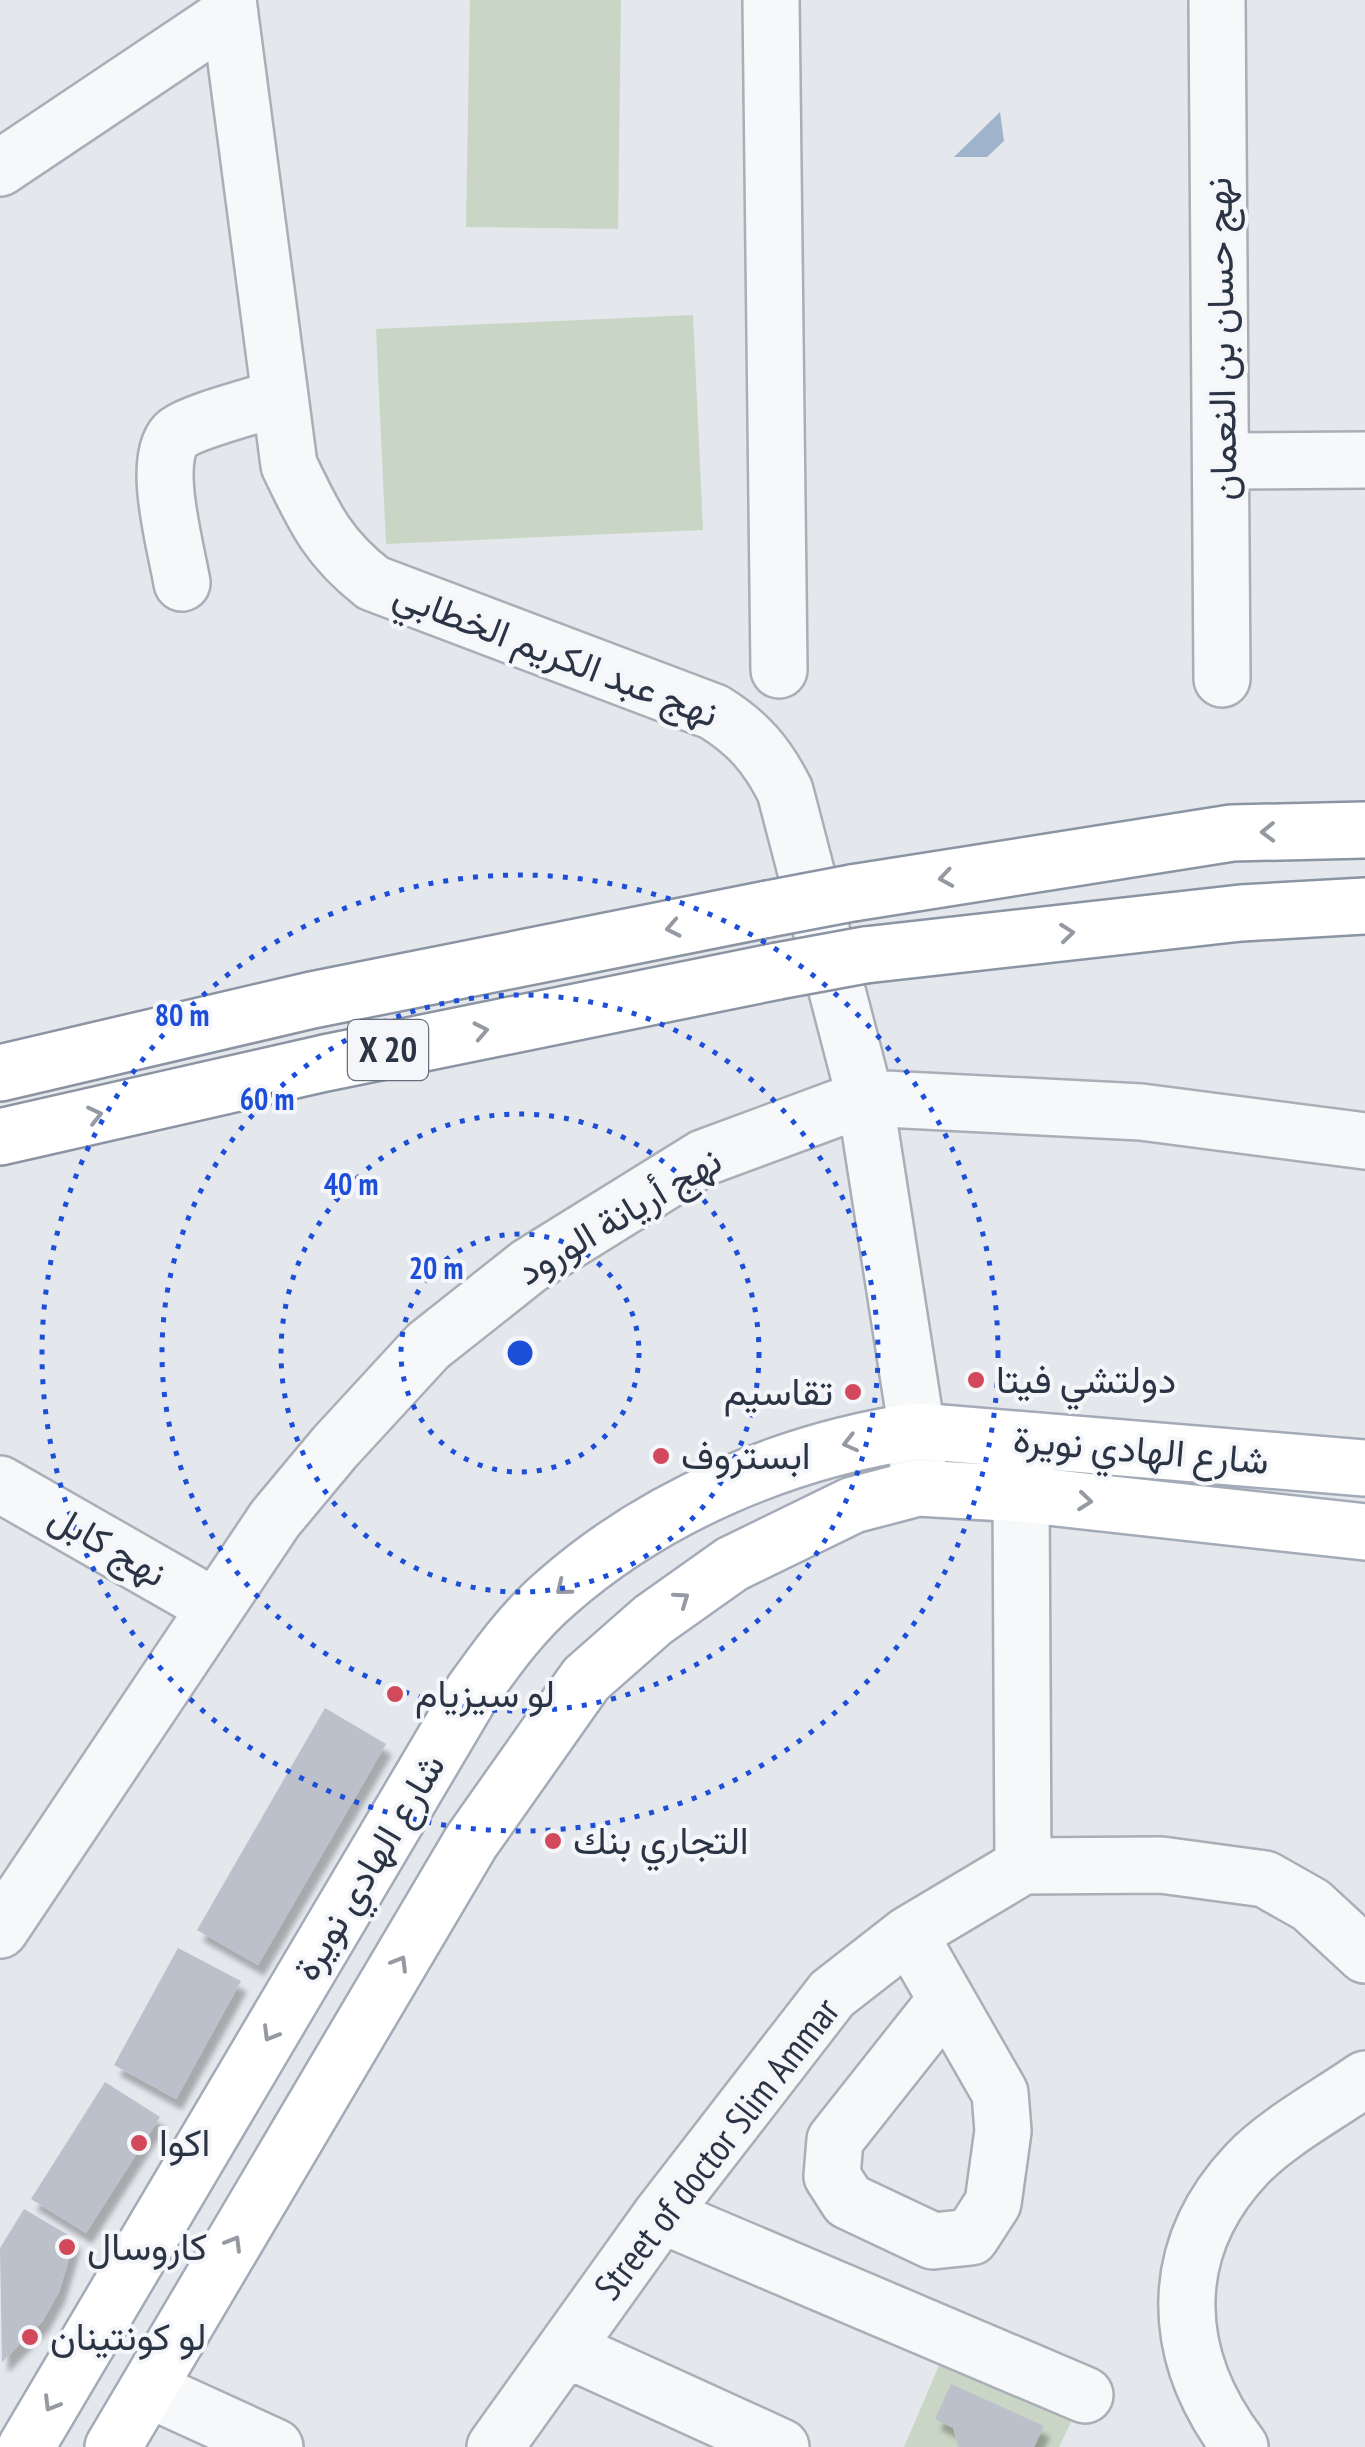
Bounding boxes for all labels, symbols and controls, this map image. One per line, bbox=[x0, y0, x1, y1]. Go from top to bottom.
street label: نهج حسان بن النعمان bbox=[1192, 177, 1250, 501]
street label: نهج عبد الكريم الخطابي bbox=[384, 568, 726, 745]
one-way arrow bbox=[1259, 822, 1275, 843]
one-way arrow bbox=[938, 867, 954, 888]
one-way arrow bbox=[665, 916, 682, 937]
one-way arrow bbox=[1059, 923, 1075, 944]
text: 80 m bbox=[155, 995, 209, 1034]
road number: X 20 bbox=[348, 1020, 428, 1080]
one-way arrow bbox=[472, 1022, 489, 1043]
text: 60 m bbox=[240, 1079, 294, 1118]
one-way arrow bbox=[86, 1106, 103, 1127]
street label: نهج أريانة الورود bbox=[507, 1134, 731, 1298]
text: 40 m bbox=[324, 1164, 378, 1203]
text: 20 m bbox=[409, 1248, 463, 1287]
centre of rings bbox=[502, 1335, 538, 1371]
place label: دولتشي فيتا bbox=[996, 1354, 1176, 1411]
place label: تقاسيم bbox=[724, 1366, 833, 1417]
marker: دولتشي فيتا bbox=[965, 1369, 987, 1391]
marker: تقاسيم bbox=[842, 1381, 864, 1403]
street label: شارع الهادي نويرة bbox=[1011, 1413, 1271, 1492]
place label: ابستروف bbox=[681, 1430, 811, 1479]
one-way arrow bbox=[842, 1431, 859, 1452]
marker: ابستروف bbox=[650, 1445, 672, 1467]
one-way arrow bbox=[1077, 1490, 1093, 1512]
street label: نهج كابل bbox=[40, 1491, 176, 1599]
one-way arrow bbox=[556, 1576, 574, 1594]
one-way arrow bbox=[671, 1593, 690, 1611]
place label: لو سيزيام bbox=[415, 1668, 555, 1719]
marker: لو سيزيام bbox=[384, 1683, 406, 1705]
street label: شارع الهادي نويرة bbox=[281, 1744, 462, 1993]
place label: التجاري بنك bbox=[573, 1815, 749, 1872]
marker: التجاري بنك bbox=[542, 1830, 564, 1852]
one-way arrow bbox=[388, 1956, 407, 1974]
street label: Street of doctor Slim Ammar bbox=[583, 1987, 849, 2309]
one-way arrow bbox=[263, 2023, 282, 2041]
place label: اكوا bbox=[159, 2117, 210, 2166]
marker: اكوا bbox=[128, 2132, 150, 2154]
place label: كاروسال bbox=[87, 2221, 207, 2270]
marker: كاروسال bbox=[56, 2236, 78, 2258]
one-way arrow bbox=[222, 2236, 242, 2254]
place label: لو كونتينان bbox=[50, 2311, 206, 2360]
marker: لو كونتينان bbox=[19, 2326, 41, 2348]
one-way arrow bbox=[44, 2393, 64, 2411]

